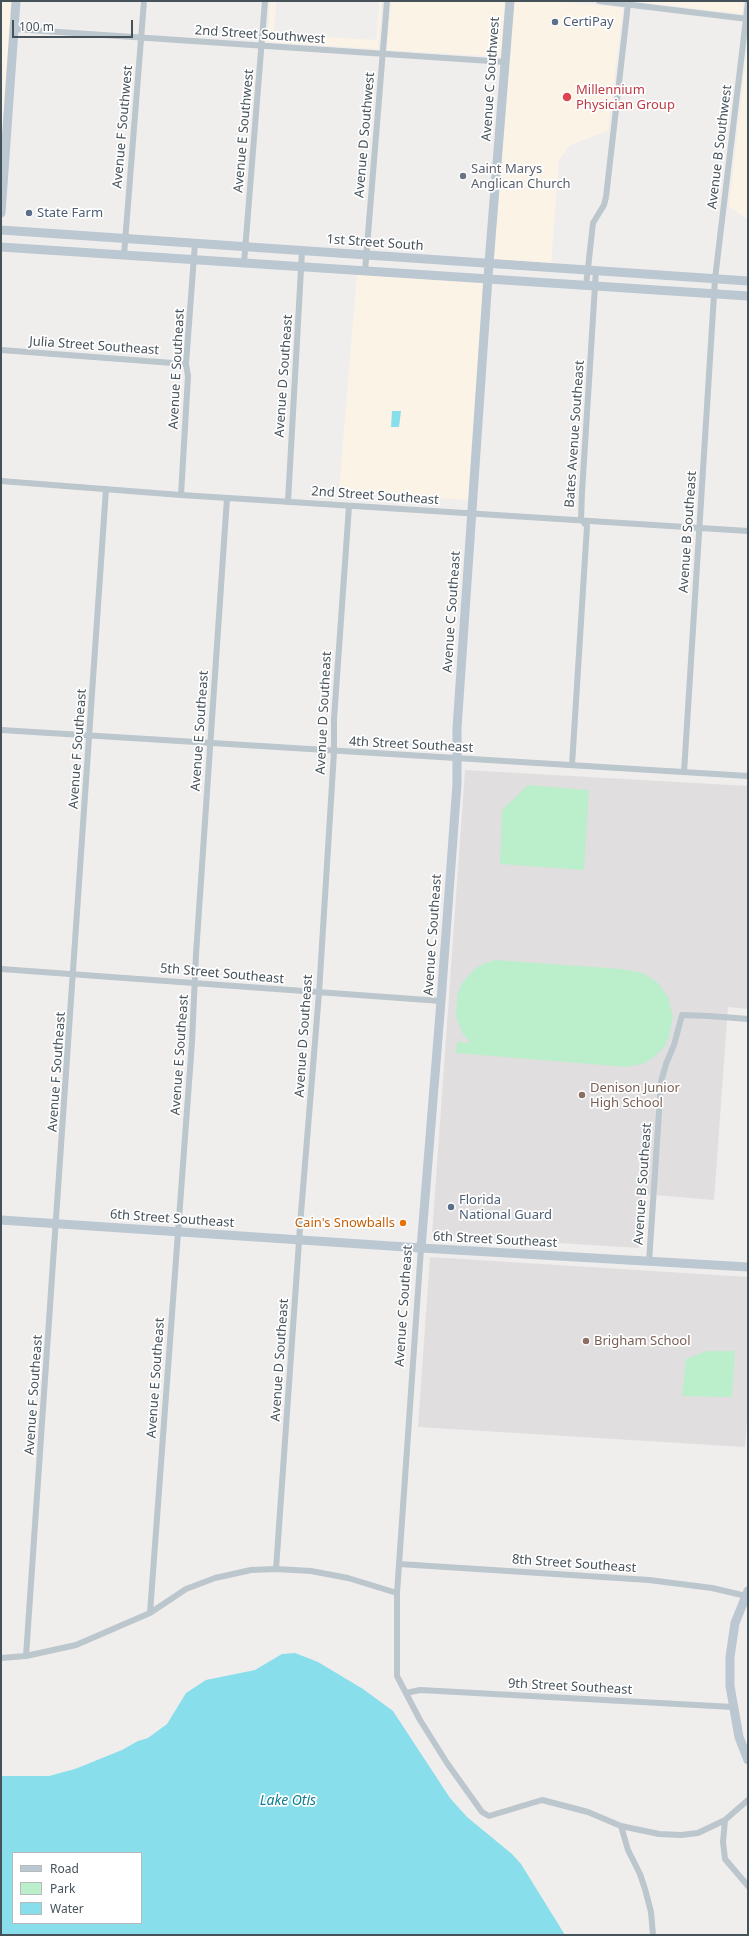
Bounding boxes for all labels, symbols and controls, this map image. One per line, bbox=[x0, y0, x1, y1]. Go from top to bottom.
scale bar bbox=[14, 12, 135, 38]
place label: CertiPay bbox=[563, 14, 614, 30]
street label: Avenue C Southwest bbox=[479, 16, 503, 142]
marker: CertiPay bbox=[550, 17, 560, 27]
text: 100 m bbox=[19, 18, 54, 35]
street label: 2nd Street Southwest bbox=[194, 23, 326, 47]
street label: Avenue F Southwest bbox=[110, 65, 136, 189]
street label: Avenue E Southwest bbox=[231, 69, 257, 193]
street label: Avenue D Southwest bbox=[352, 71, 378, 199]
place label: Millennium Physician Group bbox=[576, 82, 675, 113]
street label: Avenue B Southwest bbox=[705, 84, 735, 210]
marker: Millennium Physician Group bbox=[561, 91, 573, 103]
place label: Saint Marys Anglican Church bbox=[471, 161, 571, 192]
marker: Saint Marys Anglican Church bbox=[458, 171, 468, 181]
place label: State Farm bbox=[37, 205, 103, 221]
marker: State Farm bbox=[24, 208, 34, 218]
street label: 1st Street South bbox=[326, 232, 424, 254]
street label: Avenue E Southeast bbox=[166, 308, 188, 430]
street label: Avenue D Southeast bbox=[272, 314, 296, 438]
street label: Julia Street Southeast bbox=[29, 334, 159, 358]
street label: Bates Avenue Southeast bbox=[562, 360, 588, 508]
street label: Avenue B Southeast bbox=[676, 471, 700, 593]
street label: 2nd Street Southeast bbox=[311, 484, 439, 508]
street label: Avenue C Southeast bbox=[440, 551, 464, 673]
street label: Avenue D Southeast bbox=[313, 651, 335, 775]
street label: Avenue E Southeast bbox=[188, 670, 212, 792]
street label: Avenue F Southeast bbox=[66, 688, 90, 810]
street label: 4th Street Southeast bbox=[348, 734, 474, 756]
street label: Avenue C Southeast bbox=[421, 874, 445, 996]
street label: 5th Street Southeast bbox=[159, 961, 285, 987]
street label: Avenue D Southeast bbox=[292, 974, 316, 1098]
street label: Avenue E Southeast bbox=[168, 994, 192, 1116]
street label: Avenue F Southeast bbox=[45, 1011, 69, 1133]
place label: Denison Junior High School bbox=[590, 1080, 680, 1111]
marker: Denison Junior High School bbox=[577, 1090, 587, 1100]
street label: Avenue B Southeast bbox=[631, 1123, 655, 1245]
place label: Florida National Guard bbox=[459, 1192, 552, 1223]
marker: Florida National Guard bbox=[446, 1202, 456, 1212]
street label: 6th Street Southeast bbox=[109, 1207, 235, 1231]
place label: Cain's Snowballs bbox=[295, 1215, 395, 1231]
marker: Cain's Snowballs bbox=[398, 1218, 408, 1228]
street label: 6th Street Southeast bbox=[432, 1229, 558, 1251]
street label: Avenue C Southeast bbox=[392, 1245, 416, 1367]
street label: Avenue D Southeast bbox=[268, 1298, 292, 1422]
street label: Avenue E Southeast bbox=[144, 1317, 168, 1439]
place label: Brigham School bbox=[594, 1333, 691, 1349]
street label: Avenue F Southeast bbox=[22, 1334, 46, 1456]
marker: Brigham School bbox=[581, 1336, 591, 1346]
street label: 8th Street Southeast bbox=[511, 1552, 637, 1576]
street label: 9th Street Southeast bbox=[507, 1676, 633, 1698]
water label: Lake Otis bbox=[260, 1793, 316, 1809]
legend bbox=[12, 1852, 142, 1924]
text: Road bbox=[50, 1860, 79, 1877]
text: Park bbox=[50, 1880, 75, 1897]
text: Water bbox=[50, 1900, 84, 1917]

